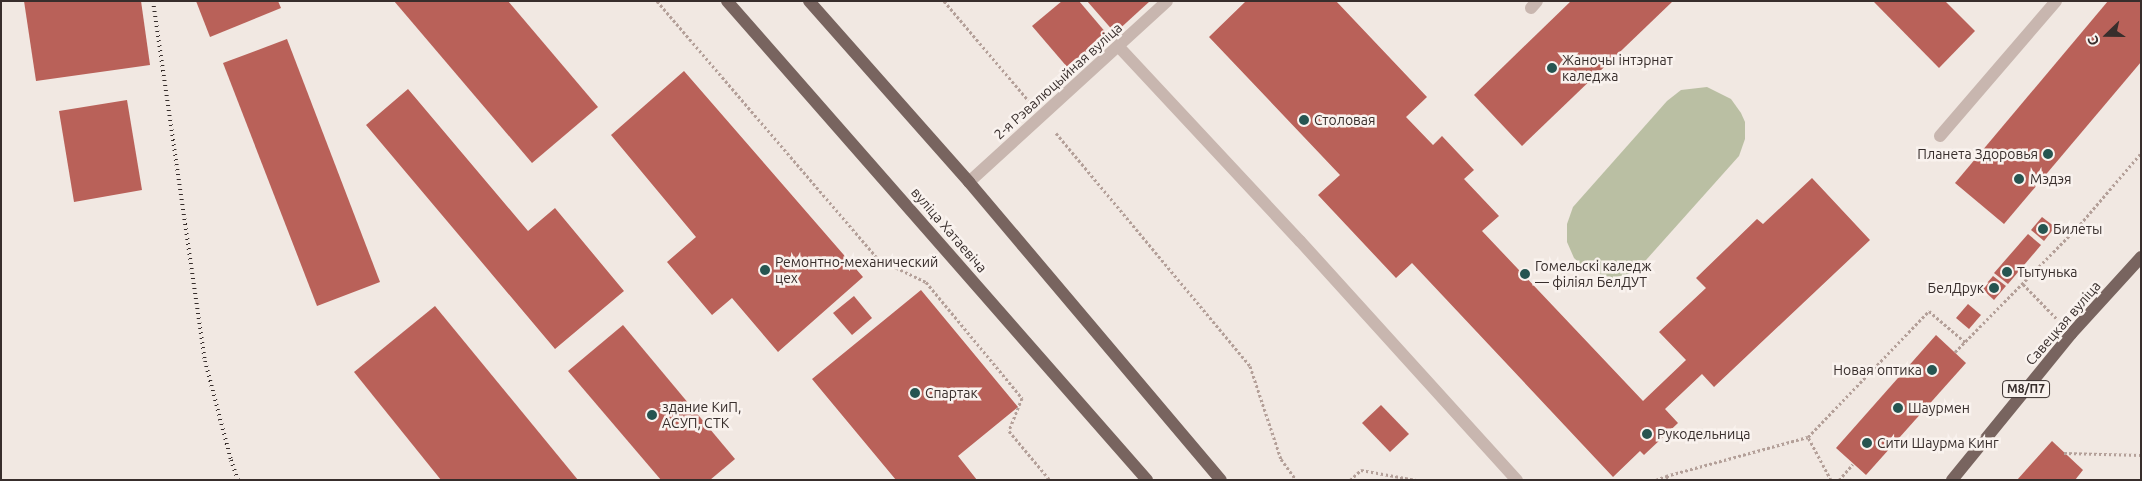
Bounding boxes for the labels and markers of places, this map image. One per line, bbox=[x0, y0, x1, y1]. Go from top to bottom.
place label: Жаночы інтэрнат каледжа bbox=[1562, 52, 1673, 84]
marker: Жаночы інтэрнат каледжа bbox=[1546, 62, 1558, 74]
place label: Столовая bbox=[1314, 112, 1376, 128]
marker: Столовая bbox=[1298, 114, 1310, 126]
place label: Планета Здоровья bbox=[1917, 146, 2038, 162]
marker: Планета Здоровья bbox=[2042, 148, 2054, 160]
place label: Мэдэя bbox=[2030, 171, 2071, 187]
marker: Мэдэя bbox=[2012, 172, 2026, 186]
place label: Билеты bbox=[2053, 221, 2102, 237]
marker: Билеты bbox=[2037, 223, 2049, 235]
place label: Ремонтно-механический цех bbox=[775, 254, 938, 286]
place label: Гомельскі каледж — філіял БелДУТ bbox=[1535, 258, 1652, 290]
marker: Ремонтно-механический цех bbox=[759, 264, 771, 276]
place label: Тытунька bbox=[2017, 264, 2078, 280]
marker: Тытунька bbox=[2001, 266, 2013, 278]
marker: Гомельскі каледж — філіял БелДУТ bbox=[1519, 268, 1531, 280]
place label: БелДрук bbox=[1928, 280, 1984, 296]
marker: БелДрук bbox=[1988, 282, 2000, 294]
place label: Новая оптика bbox=[1833, 362, 1922, 378]
marker: Новая оптика bbox=[1926, 364, 1938, 376]
place label: Спартак bbox=[925, 385, 978, 401]
marker: Спартак bbox=[909, 387, 921, 399]
place label: здание КиП, АСУП, СТК bbox=[662, 399, 741, 432]
place label: Шаурмен bbox=[1908, 400, 1970, 416]
marker: Шаурмен bbox=[1892, 402, 1904, 414]
marker: здание КиП, АСУП, СТК bbox=[646, 409, 658, 421]
place label: Рукодельница bbox=[1657, 426, 1751, 442]
marker: Рукодельница bbox=[1641, 428, 1653, 440]
place label: Сити Шаурма Кинг bbox=[1877, 435, 1999, 451]
marker: Сити Шаурма Кинг bbox=[1861, 437, 1873, 449]

